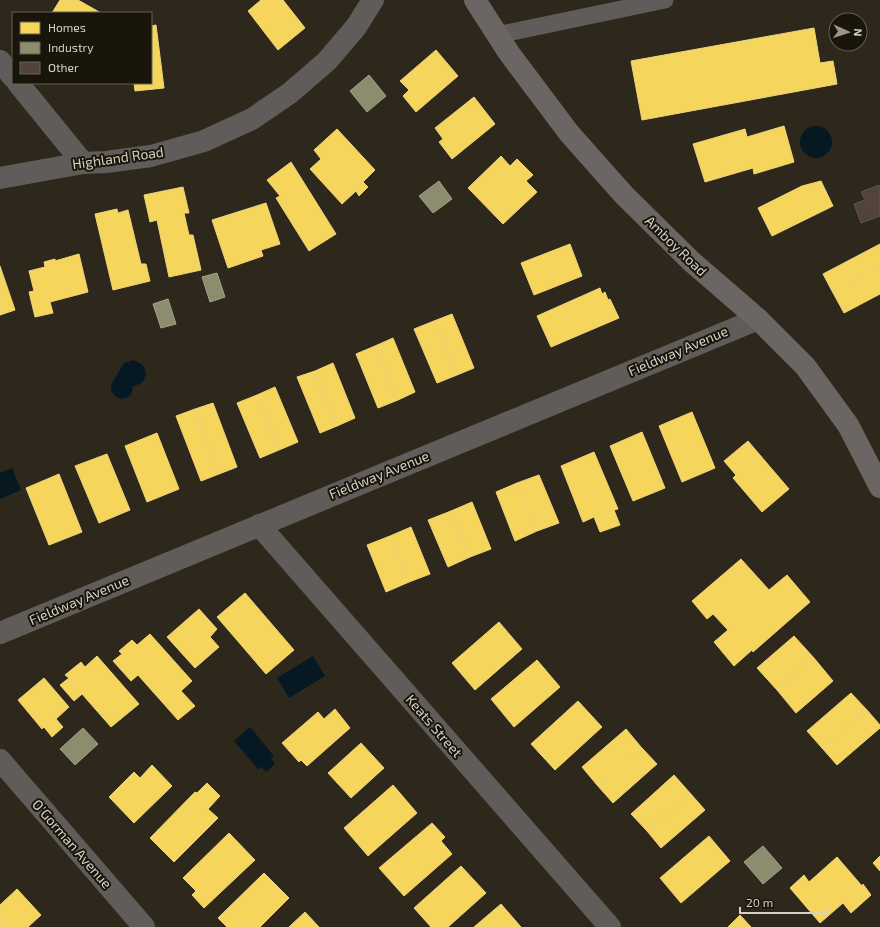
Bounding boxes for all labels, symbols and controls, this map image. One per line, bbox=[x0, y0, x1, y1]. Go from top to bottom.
legend bbox=[12, 12, 152, 84]
north arrow bbox=[828, 12, 868, 52]
text: Homes bbox=[48, 20, 86, 34]
text: N bbox=[852, 28, 865, 37]
text: Industry bbox=[48, 40, 94, 54]
text: Other bbox=[48, 60, 79, 74]
street label: Highland Road bbox=[71, 143, 165, 172]
street label: Amboy Road bbox=[642, 212, 711, 279]
street label: Fieldway Avenue bbox=[625, 322, 730, 379]
street label: Fieldway Avenue bbox=[326, 447, 431, 502]
street label: Fieldway Avenue bbox=[26, 571, 131, 628]
street label: Keats Street bbox=[402, 691, 466, 761]
street label: O'Gorman Avenue bbox=[29, 796, 116, 892]
scale bar bbox=[740, 889, 827, 915]
text: 20 m bbox=[746, 895, 773, 909]

